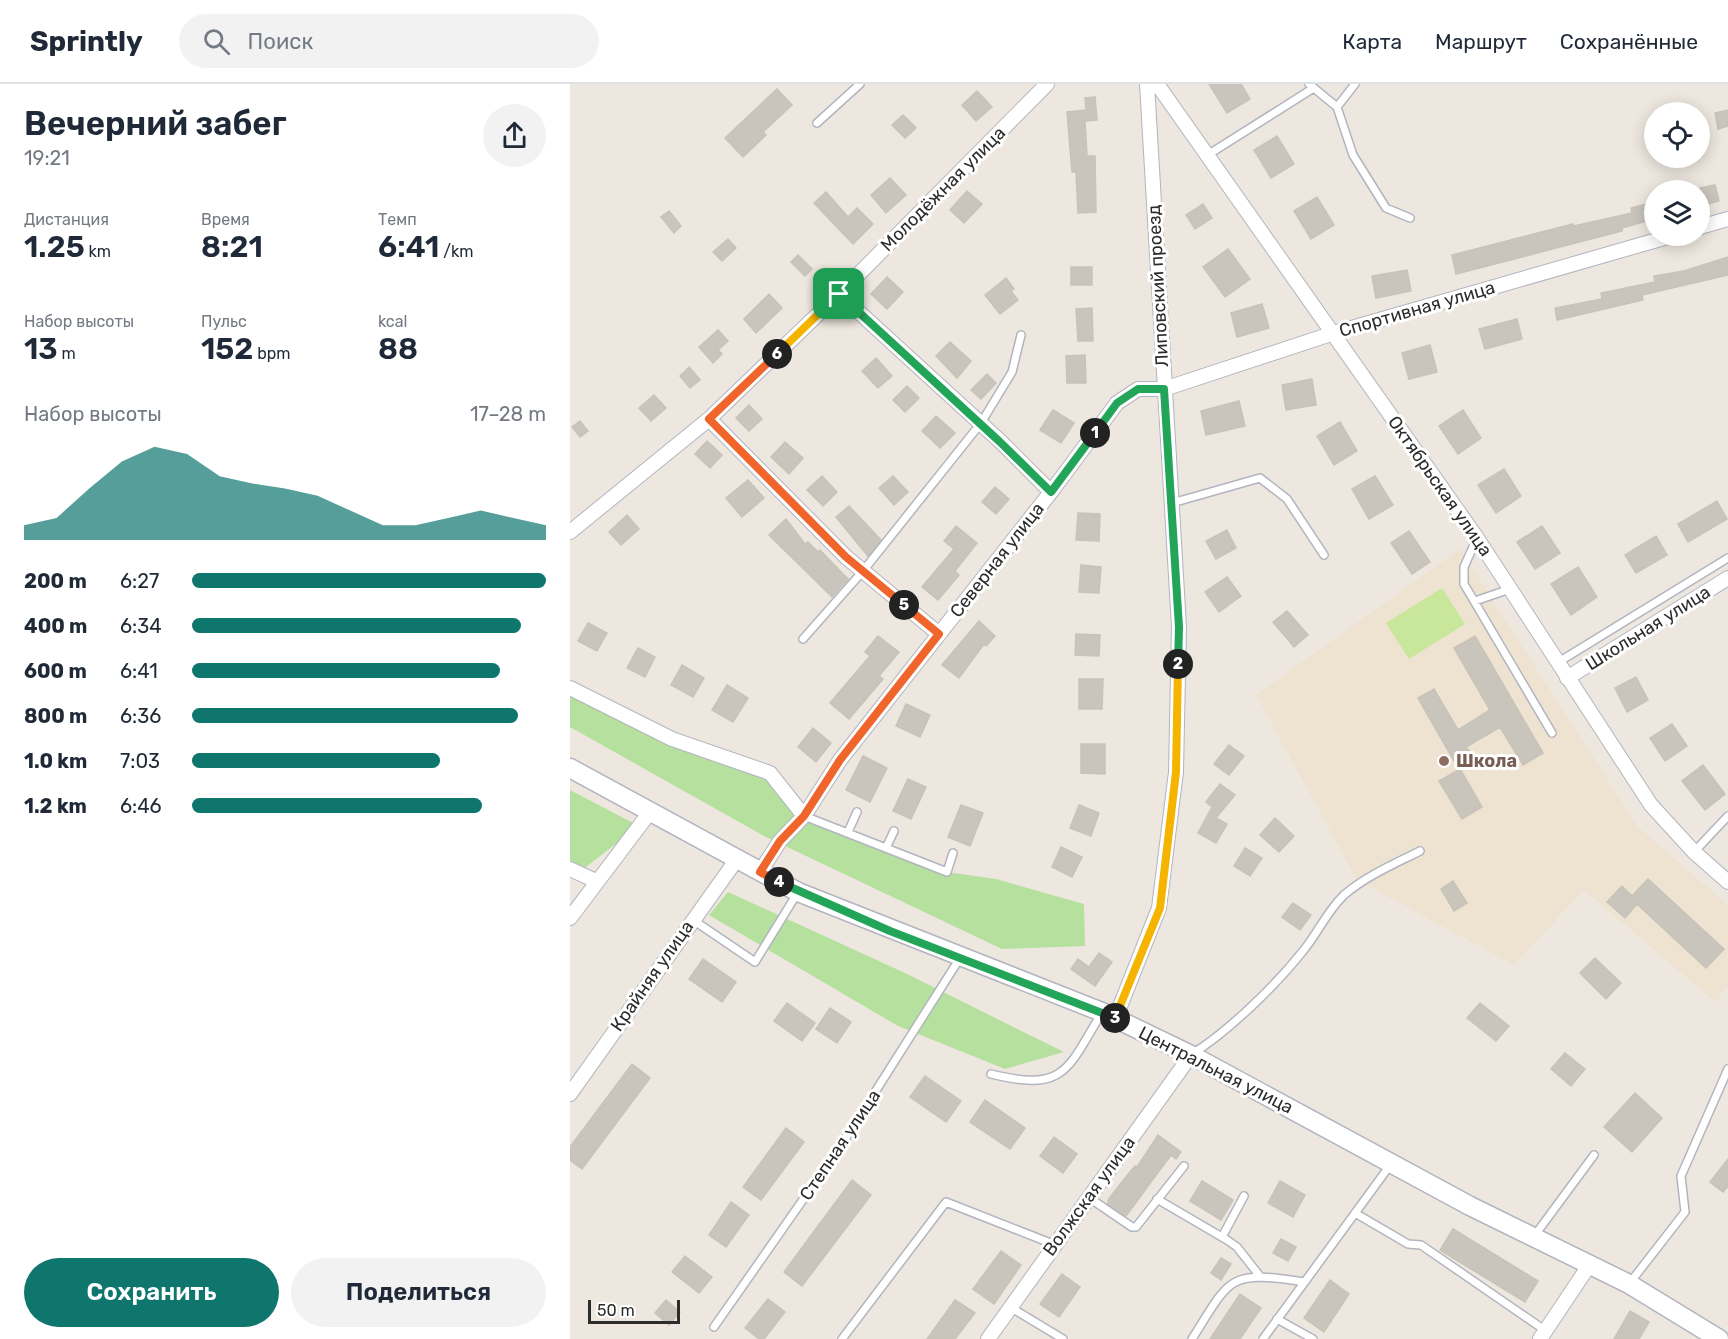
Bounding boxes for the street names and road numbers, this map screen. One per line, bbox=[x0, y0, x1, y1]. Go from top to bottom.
street label: Молодёжная улица bbox=[876, 122, 1010, 256]
street label: Липовский проезд bbox=[1143, 204, 1173, 368]
street label: Спортивная улица bbox=[1337, 276, 1497, 342]
street label: Октябрьская улица bbox=[1383, 411, 1497, 561]
street label: Северная улица bbox=[945, 498, 1049, 622]
street label: Школьная улица bbox=[1582, 581, 1714, 675]
street label: Крайняя улица bbox=[606, 916, 698, 1036]
street label: Центральная улица bbox=[1135, 1022, 1297, 1118]
street label: Степная улица bbox=[795, 1085, 885, 1205]
street label: Волжская улица bbox=[1038, 1132, 1140, 1260]

